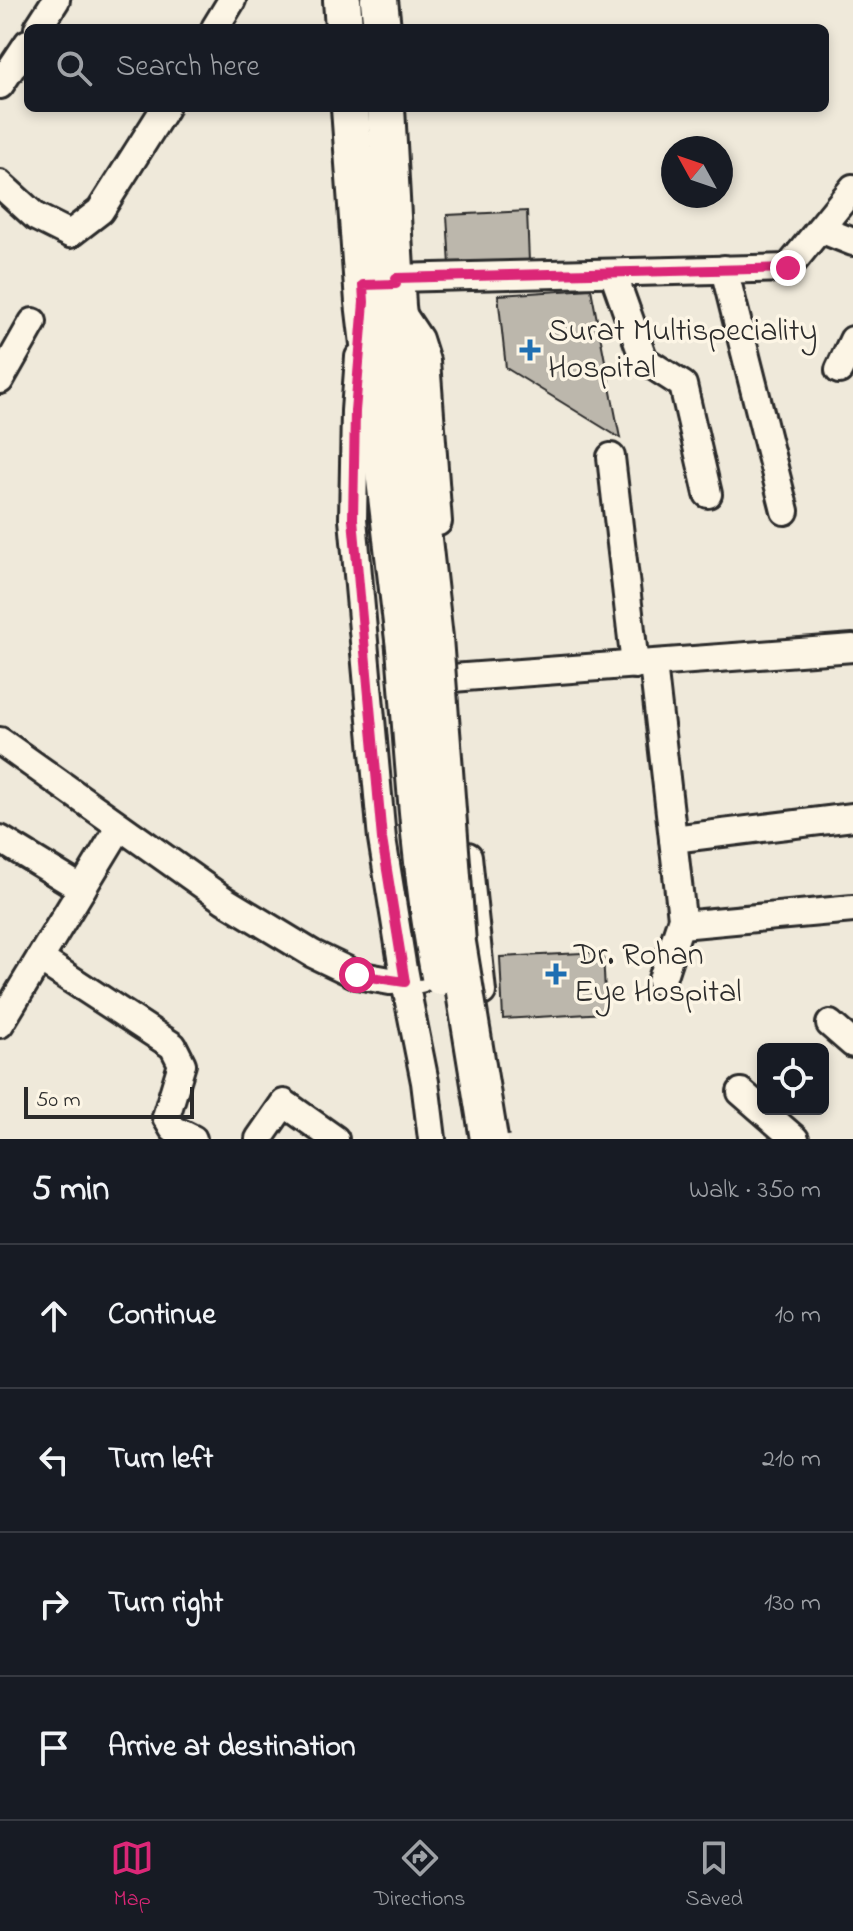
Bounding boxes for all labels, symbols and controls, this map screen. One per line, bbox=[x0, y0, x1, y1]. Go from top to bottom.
search box bbox=[24, 24, 829, 112]
icon: search bbox=[52, 46, 96, 90]
text: Search here bbox=[116, 46, 260, 90]
north arrow bbox=[661, 136, 733, 208]
route end bbox=[770, 250, 806, 286]
place label: Surat Multispeciality Hospital bbox=[548, 309, 817, 393]
marker: Surat Multispeciality Hospital bbox=[519, 339, 541, 361]
place label: Dr. Rohan Eye Hospital bbox=[573, 933, 742, 1017]
route start bbox=[339, 957, 375, 993]
marker: Dr. Rohan Eye Hospital bbox=[545, 963, 567, 985]
map controls bbox=[757, 1043, 829, 1115]
button: locate bbox=[757, 1043, 829, 1115]
scale bar bbox=[24, 1083, 194, 1119]
text: 50 m bbox=[36, 1085, 81, 1117]
text: 5 min bbox=[32, 1166, 109, 1216]
text: Walk · 350 m bbox=[689, 1172, 821, 1210]
icon: ahead bbox=[32, 1294, 76, 1338]
text: Continue bbox=[108, 1294, 216, 1338]
text: 10 m bbox=[775, 1297, 821, 1335]
icon: left bbox=[32, 1438, 76, 1482]
text: Turn left bbox=[108, 1438, 213, 1482]
text: 210 m bbox=[762, 1441, 821, 1479]
icon: right bbox=[32, 1582, 76, 1626]
text: Turn right bbox=[108, 1582, 223, 1626]
text: 130 m bbox=[764, 1585, 821, 1623]
icon: arrive bbox=[32, 1726, 76, 1770]
text: Arrive at destination bbox=[108, 1726, 356, 1770]
tab: Map bbox=[110, 1836, 154, 1916]
tab: Directions bbox=[374, 1836, 465, 1916]
tab: Saved bbox=[686, 1836, 743, 1916]

